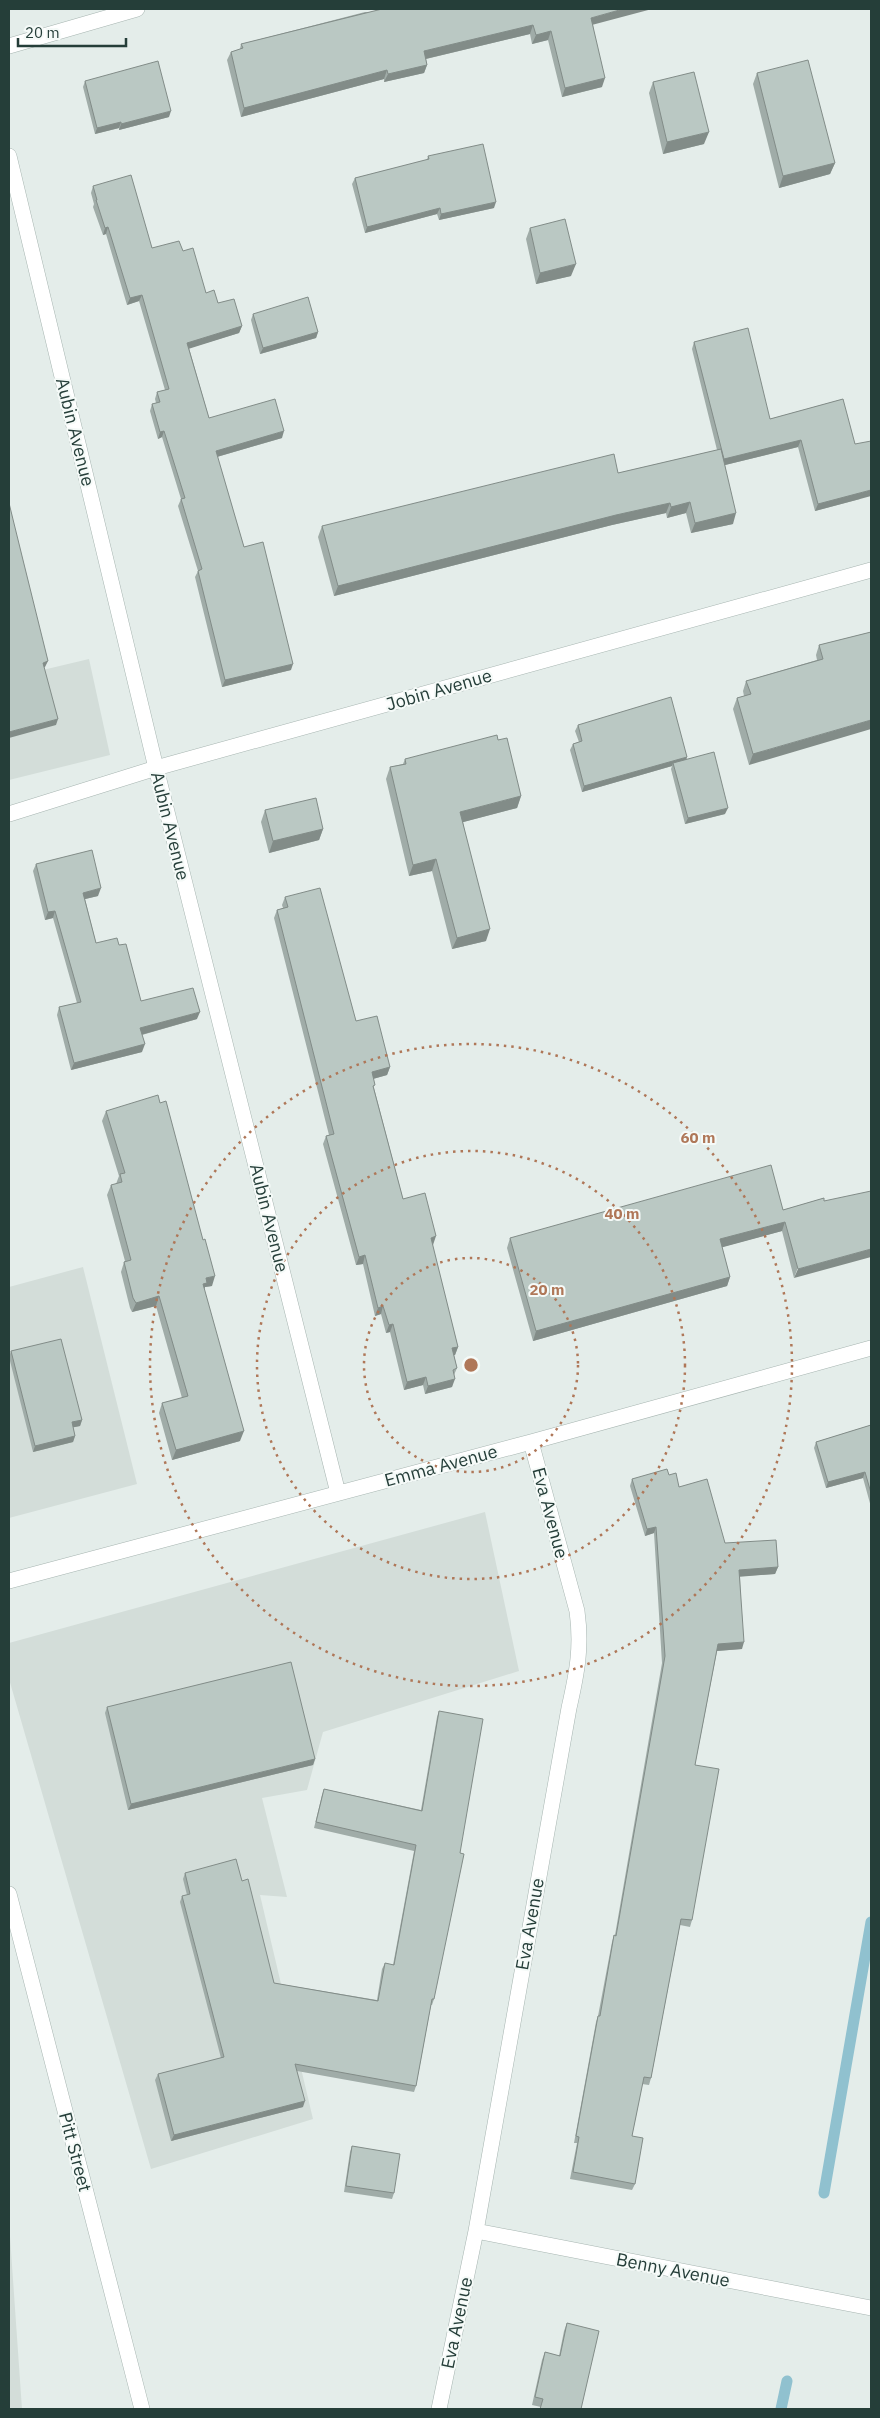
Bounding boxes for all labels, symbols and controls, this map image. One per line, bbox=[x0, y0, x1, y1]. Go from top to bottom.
scale bar bbox=[18, 15, 125, 47]
text: 20 m bbox=[25, 23, 60, 42]
street label: Aubin Avenue bbox=[51, 375, 100, 489]
street label: Jobin Avenue bbox=[383, 663, 494, 716]
street label: Aubin Avenue bbox=[146, 769, 195, 883]
text: 60 m bbox=[681, 1128, 715, 1147]
street label: Aubin Avenue bbox=[245, 1161, 294, 1275]
text: 40 m bbox=[605, 1204, 639, 1223]
text: 20 m bbox=[530, 1280, 564, 1299]
centre of rings bbox=[462, 1356, 480, 1374]
street label: Emma Avenue bbox=[382, 1439, 500, 1492]
street label: Eva Avenue bbox=[527, 1465, 574, 1561]
street label: Eva Avenue bbox=[510, 1876, 549, 1972]
street label: Pitt Street bbox=[54, 2110, 97, 2194]
street label: Benny Avenue bbox=[614, 2247, 732, 2292]
street label: Eva Avenue bbox=[436, 2275, 477, 2371]

